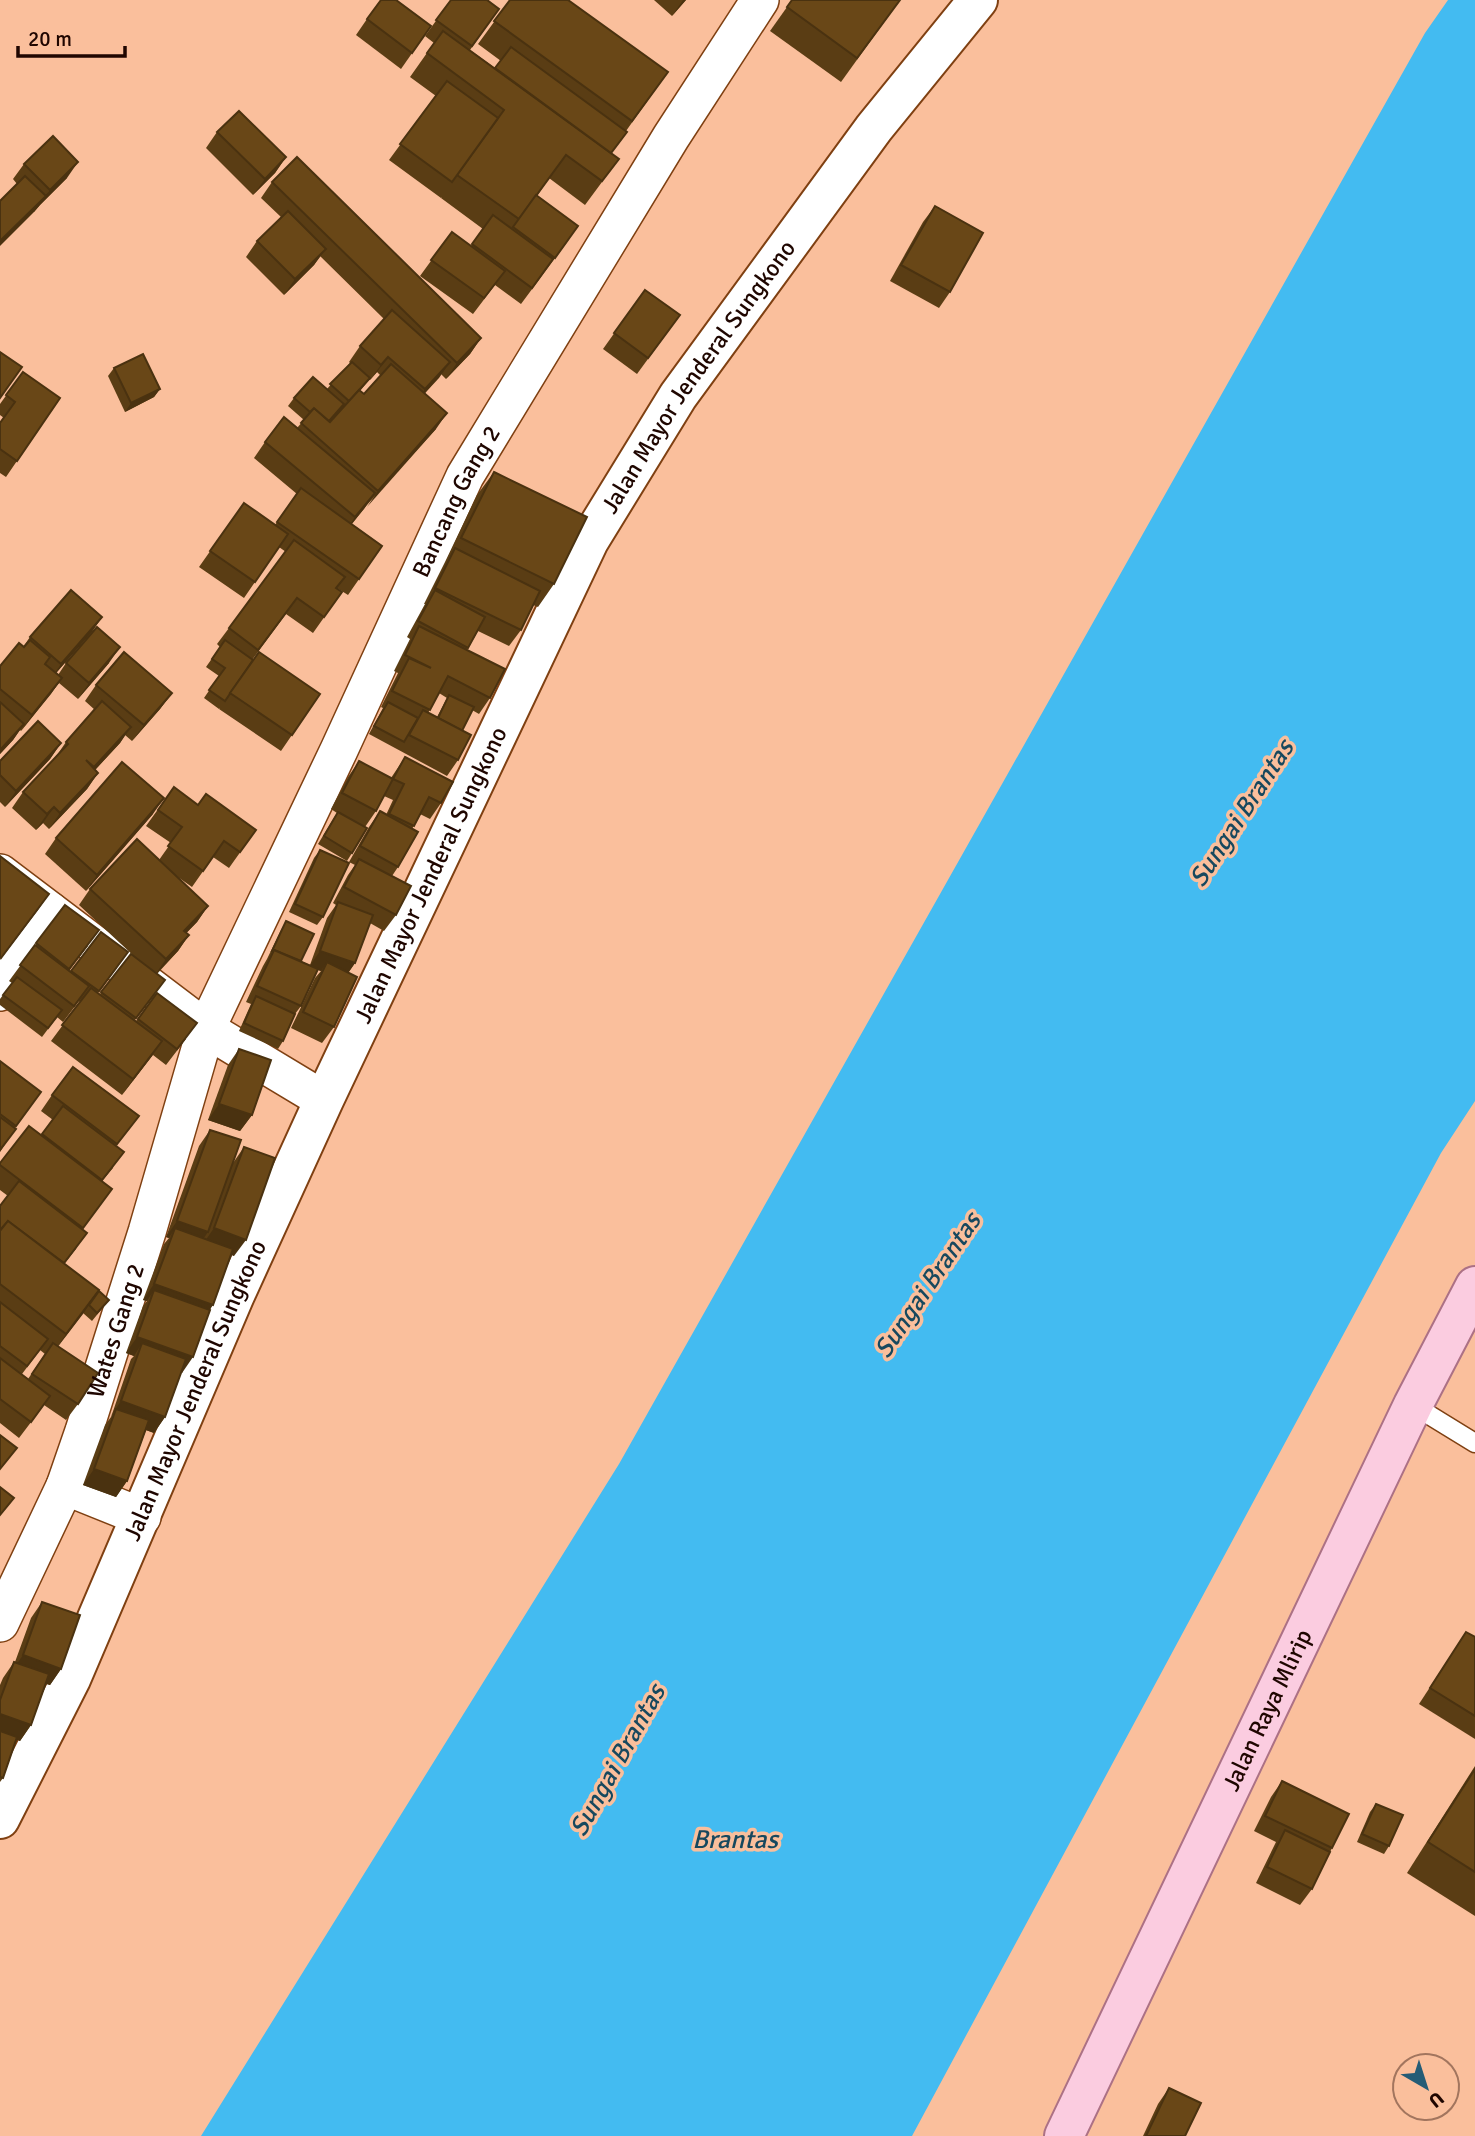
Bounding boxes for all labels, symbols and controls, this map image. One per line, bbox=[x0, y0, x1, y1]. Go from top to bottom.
scale bar bbox=[18, 14, 124, 58]
text: 20 m bbox=[28, 26, 72, 52]
street label: Jalan Mayor Jenderal Sungkono bbox=[595, 234, 802, 519]
street label: Bancang Gang 2 bbox=[406, 420, 507, 582]
street label: Jalan Mayor Jenderal Sungkono bbox=[348, 722, 514, 1028]
water label: Sungai Brantas bbox=[1183, 732, 1303, 893]
water label: Sungai Brantas bbox=[868, 1205, 990, 1364]
street label: Jalan Mayor Jenderal Sungkono bbox=[117, 1235, 273, 1545]
street label: Wates Gang 2 bbox=[80, 1260, 151, 1402]
street label: Jalan Raya Mlirip bbox=[1216, 1624, 1319, 1796]
water label: Sungai Brantas bbox=[563, 1677, 674, 1842]
water label: Brantas bbox=[692, 1824, 780, 1856]
north arrow bbox=[1391, 2052, 1461, 2122]
text: U bbox=[1424, 2086, 1449, 2113]

